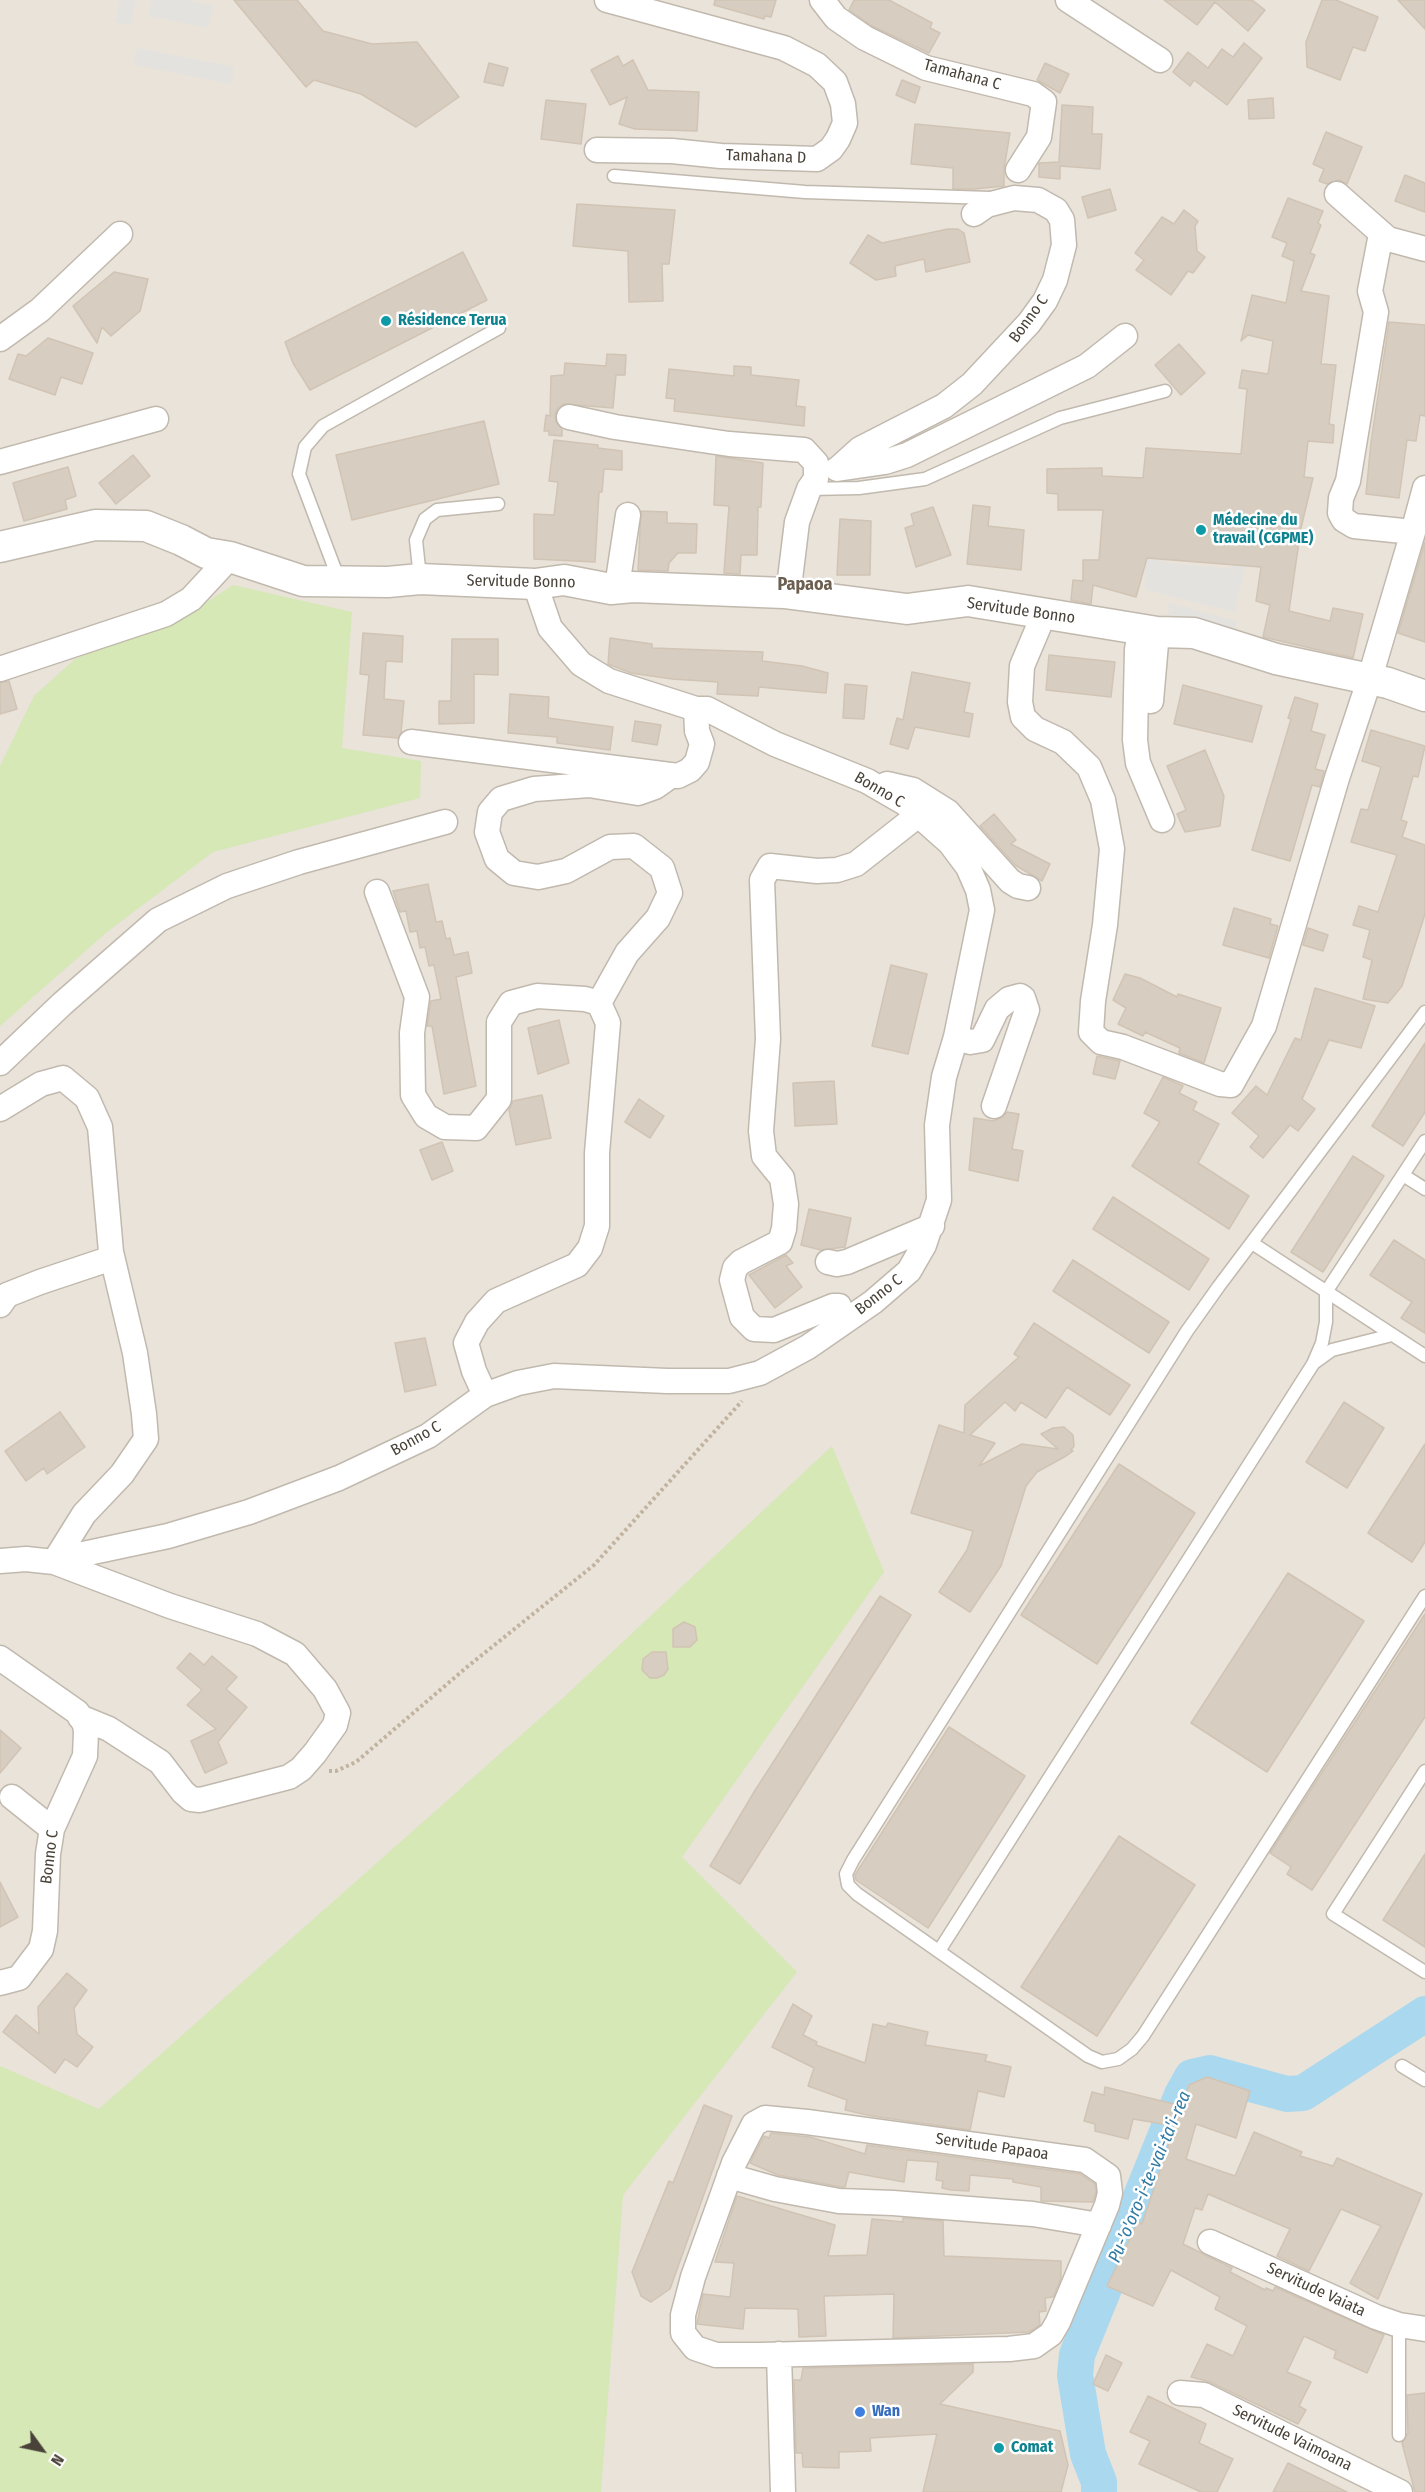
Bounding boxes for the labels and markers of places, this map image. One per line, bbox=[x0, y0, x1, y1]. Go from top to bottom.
place label: Résidence Terua bbox=[398, 311, 507, 331]
marker: Résidence Terua bbox=[379, 314, 393, 328]
place label: Médecine du travail (CGPME) bbox=[1213, 511, 1313, 549]
marker: Médecine du travail (CGPME) bbox=[1194, 523, 1208, 537]
place label: Wan bbox=[872, 2402, 900, 2422]
marker: Wan bbox=[853, 2405, 867, 2419]
place label: Comat bbox=[1011, 2438, 1053, 2458]
marker: Comat bbox=[992, 2441, 1006, 2455]

